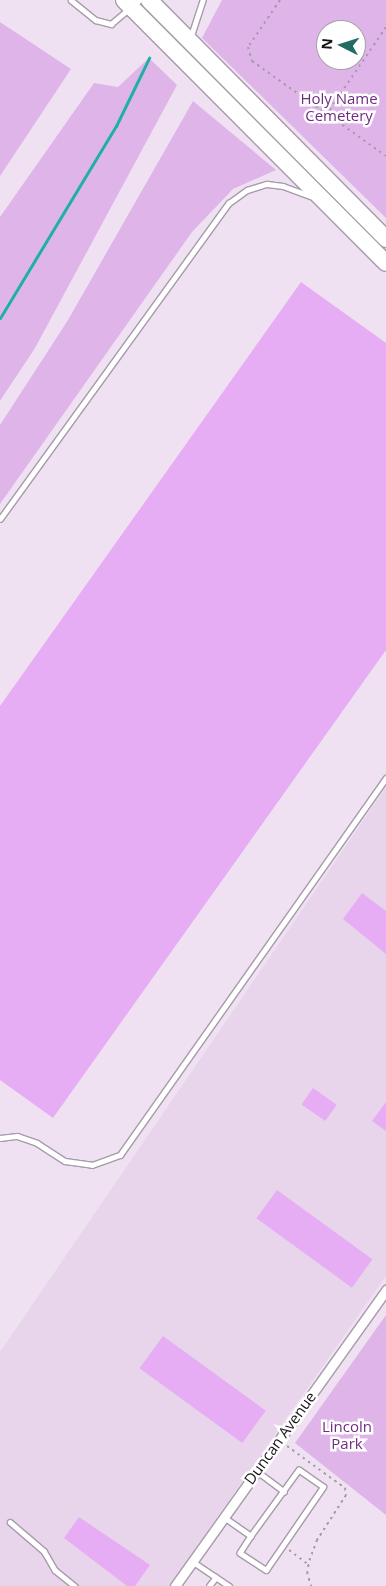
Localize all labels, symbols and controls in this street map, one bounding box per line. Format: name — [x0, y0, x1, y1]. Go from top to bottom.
north arrow — [316, 20, 366, 70]
text: N — [317, 37, 337, 50]
park label: Holy Name Cemetery — [300, 89, 378, 124]
street label: Duncan Avenue — [240, 1388, 320, 1488]
park label: Lincoln Park — [322, 1417, 372, 1452]

